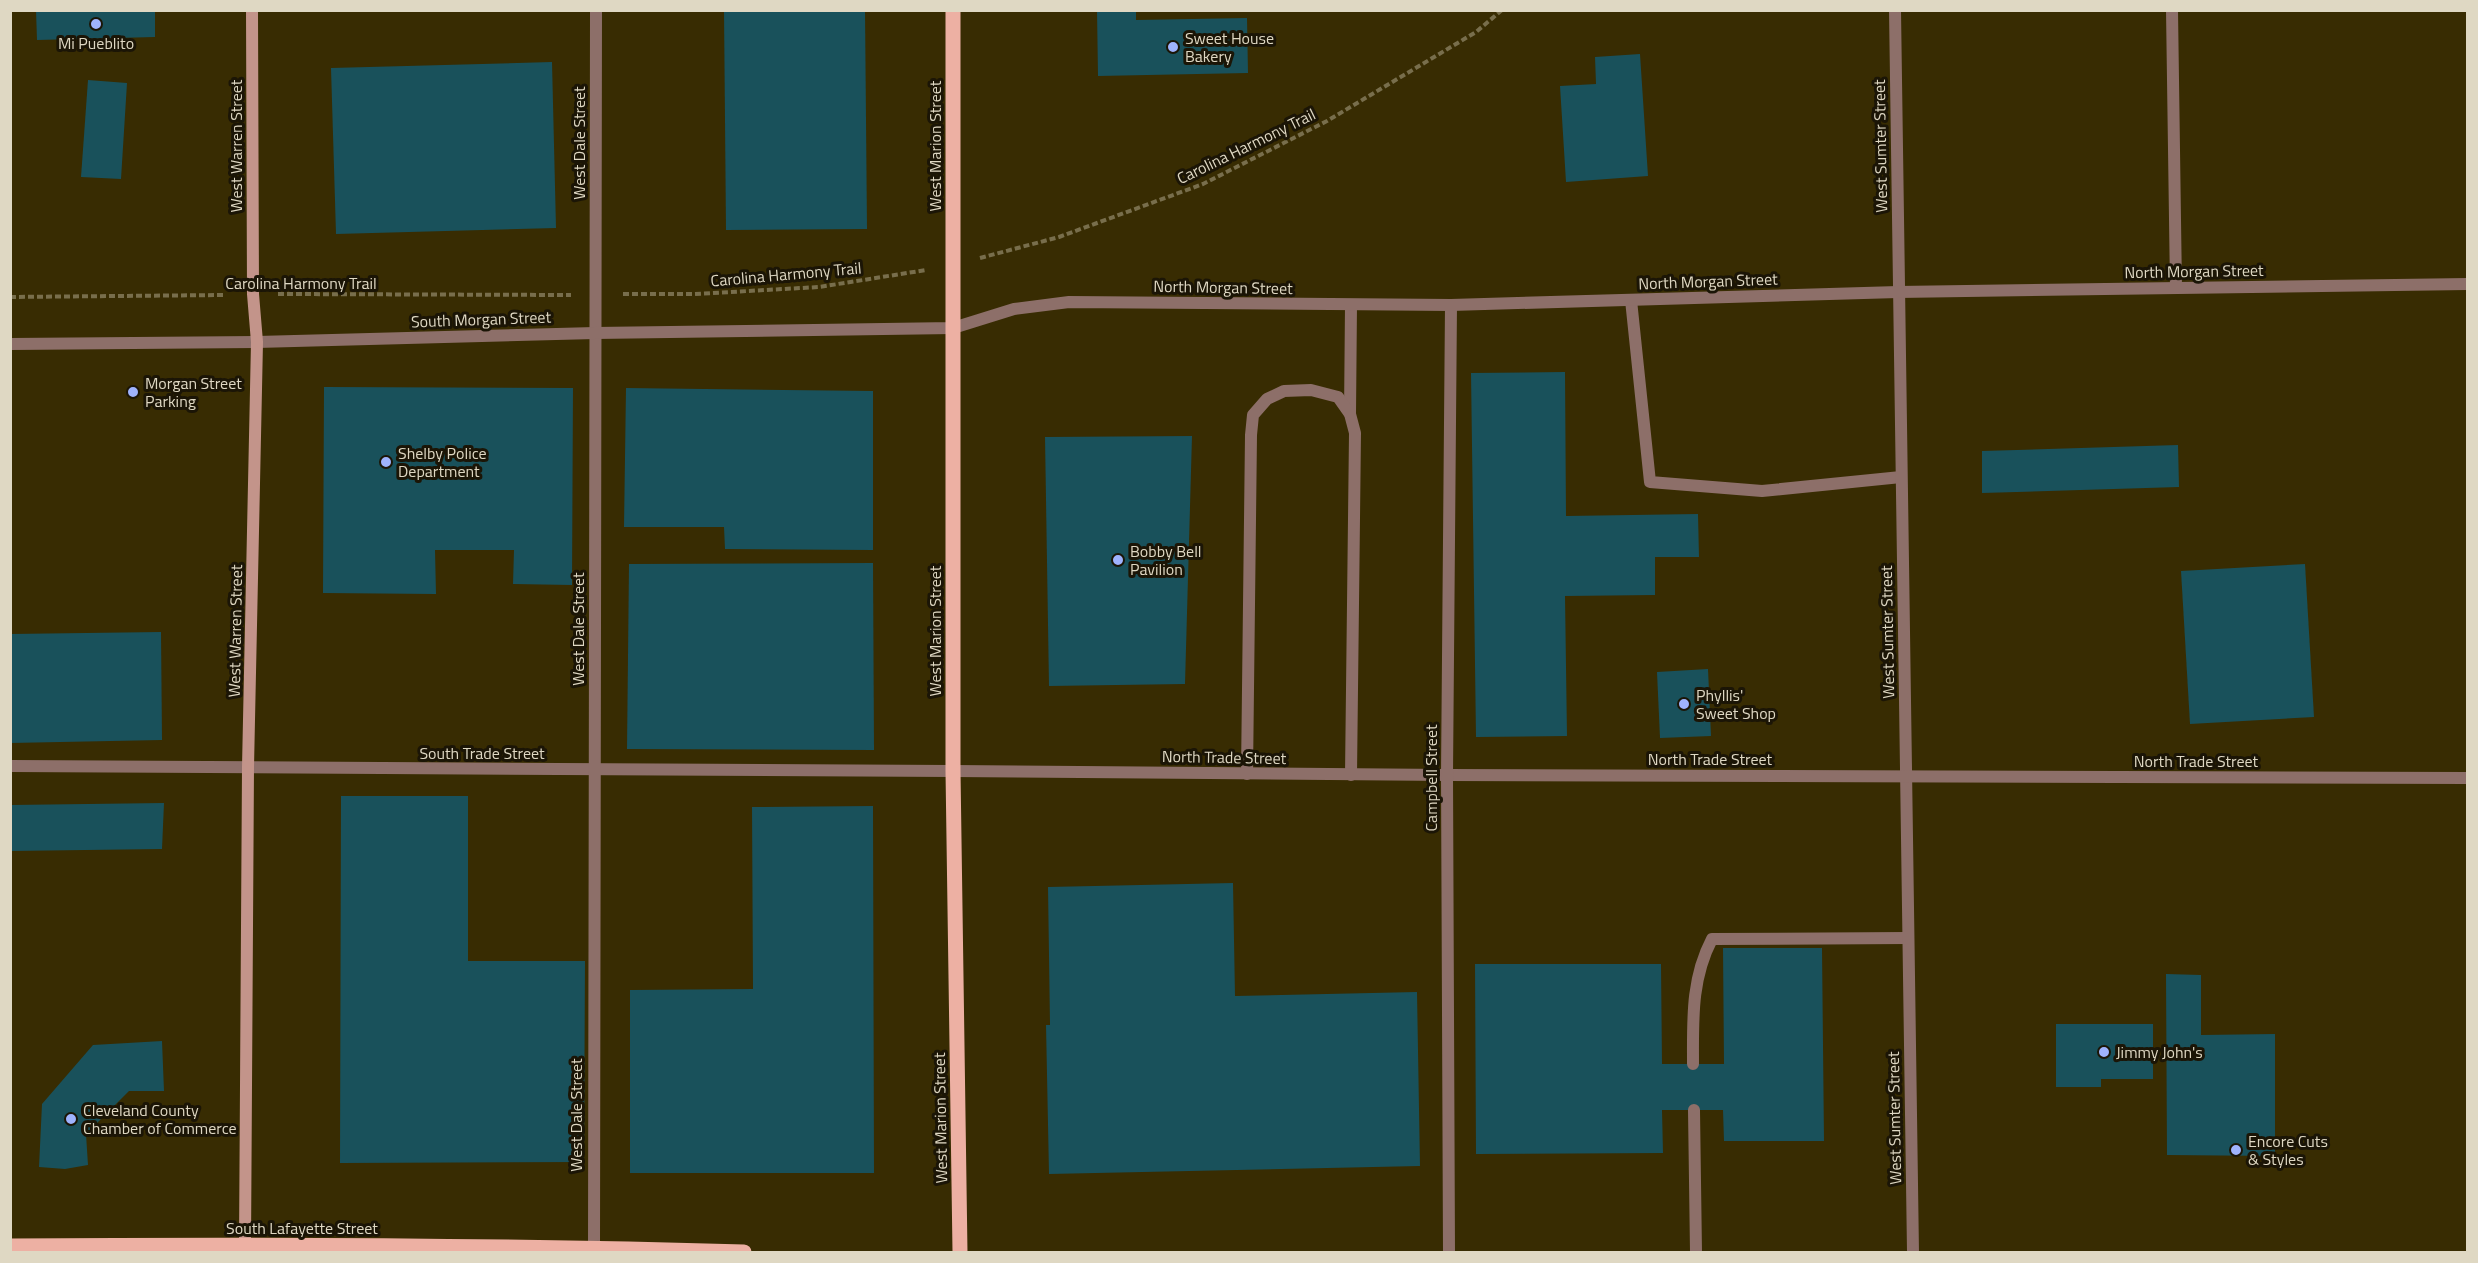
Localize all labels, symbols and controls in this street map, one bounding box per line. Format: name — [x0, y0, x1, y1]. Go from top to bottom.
marker: Mi Pueblito — [89, 17, 103, 31]
place label: Sweet House Bakery — [1185, 26, 1274, 68]
place label: Mi Pueblito — [58, 31, 134, 55]
marker: Sweet House Bakery — [1166, 40, 1180, 54]
street label: West Warren Street — [224, 79, 248, 212]
street label: West Sumter Street — [1867, 79, 1893, 213]
street label: West Marion Street — [923, 80, 947, 211]
street label: West Dale Street — [567, 86, 591, 200]
street label: Carolina Harmony Trail — [1173, 102, 1319, 190]
street label: Carolina Harmony Trail — [709, 255, 863, 293]
street label: North Morgan Street — [2124, 258, 2264, 284]
street label: North Morgan Street — [1638, 267, 1778, 295]
street label: Carolina Harmony Trail — [225, 271, 377, 295]
street label: North Morgan Street — [1153, 274, 1293, 300]
street label: South Morgan Street — [411, 305, 552, 333]
place label: Morgan Street Parking — [145, 371, 242, 413]
marker: Morgan Street Parking — [126, 385, 140, 399]
place label: Shelby Police Department — [398, 441, 487, 483]
marker: Shelby Police Department — [379, 455, 393, 469]
place label: Bobby Bell Pavilion — [1130, 539, 1202, 581]
marker: Bobby Bell Pavilion — [1111, 553, 1125, 567]
street label: West Warren Street — [222, 564, 248, 698]
street label: West Marion Street — [923, 565, 947, 696]
street label: West Sumter Street — [1874, 565, 1900, 699]
street label: West Dale Street — [566, 572, 590, 686]
place label: Phyllis' Sweet Shop — [1696, 683, 1776, 725]
marker: Phyllis' Sweet Shop — [1677, 697, 1691, 711]
street label: Campbell Street — [1419, 724, 1443, 832]
street label: South Trade Street — [419, 741, 545, 765]
street label: North Trade Street — [1162, 744, 1287, 770]
street label: North Trade Street — [1648, 747, 1773, 771]
street label: North Trade Street — [2134, 749, 2259, 773]
place label: Jimmy John's — [2116, 1040, 2203, 1064]
marker: Jimmy John's — [2097, 1045, 2111, 1059]
street label: West Sumter Street — [1881, 1051, 1907, 1185]
street label: West Marion Street — [927, 1052, 953, 1184]
street label: West Dale Street — [564, 1058, 588, 1172]
place label: Cleveland County Chamber of Commerce — [83, 1098, 237, 1140]
marker: Cleveland County Chamber of Commerce — [64, 1112, 78, 1126]
place label: Encore Cuts & Styles — [2248, 1129, 2328, 1171]
marker: Encore Cuts & Styles — [2229, 1143, 2243, 1157]
street label: South Lafayette Street — [226, 1216, 378, 1240]

